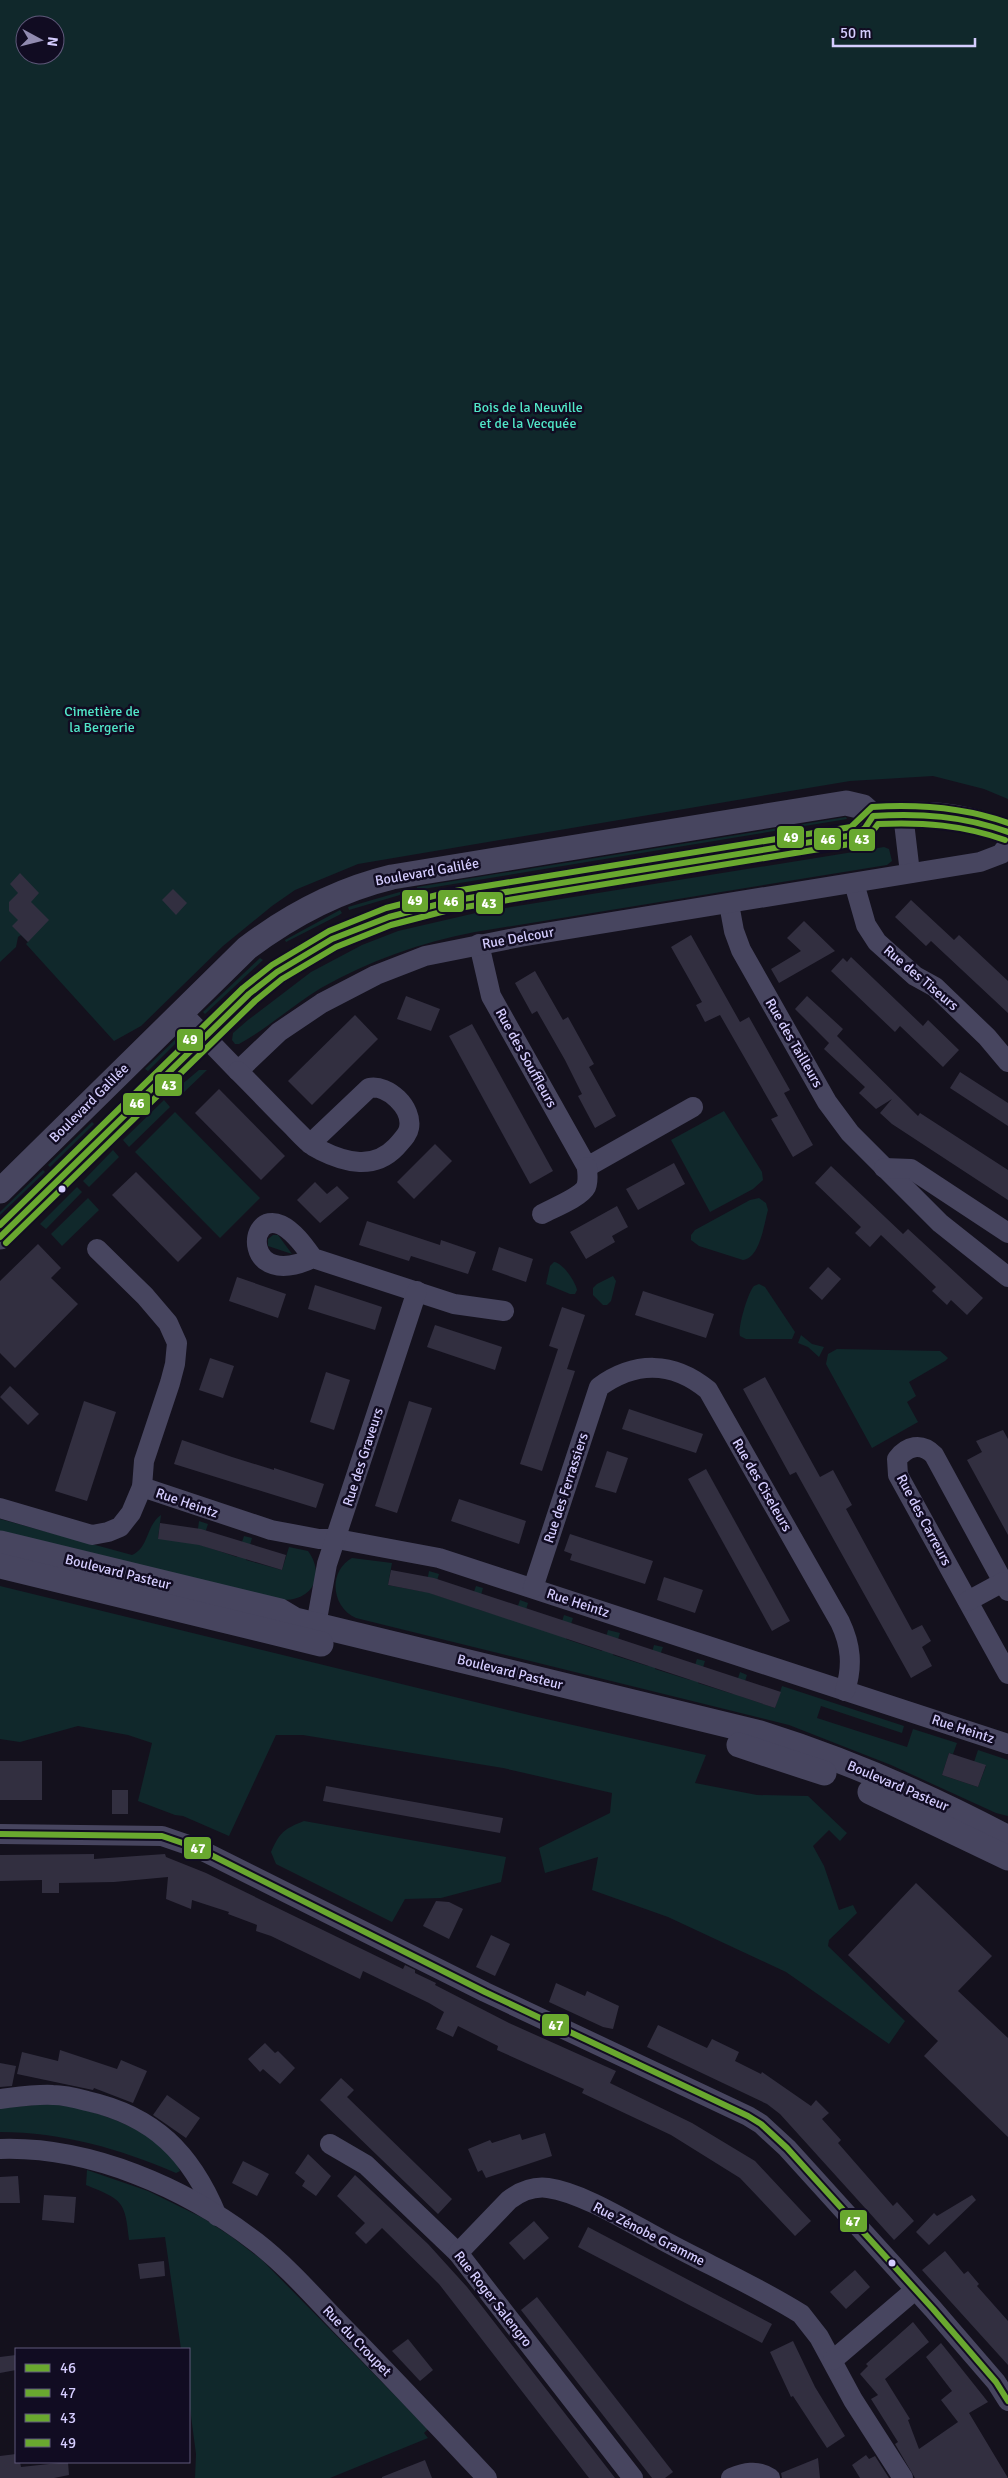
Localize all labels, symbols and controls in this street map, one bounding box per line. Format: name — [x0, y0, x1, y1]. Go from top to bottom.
north arrow — [15, 15, 65, 65]
scale bar — [833, 15, 976, 47]
text: 50 m — [840, 24, 871, 42]
text: N — [43, 36, 61, 47]
park label: Bois de la Neuville et de la Vecquée — [473, 399, 583, 432]
park label: Cimetière de la Bergerie — [64, 703, 140, 736]
line badge: 49 — [776, 825, 805, 849]
line badge: 46 — [813, 827, 842, 851]
line badge: 43 — [848, 828, 876, 852]
text: 49 — [783, 829, 799, 846]
text: 46 — [820, 831, 836, 848]
text: 43 — [854, 831, 870, 848]
street label: Boulevard Galilée — [374, 855, 480, 889]
line badge: 49 — [401, 889, 429, 913]
line badge: 46 — [437, 889, 465, 913]
line badge: 43 — [475, 891, 504, 915]
text: 49 — [407, 892, 423, 909]
text: 46 — [443, 893, 459, 910]
text: 43 — [481, 895, 497, 912]
street label: Rue Delcour — [481, 923, 556, 953]
street label: Rue des Tiseurs — [880, 942, 962, 1014]
street label: Rue des Tailleurs — [762, 995, 826, 1091]
street label: Rue des Souffleurs — [492, 1005, 560, 1111]
line badge: 49 — [176, 1028, 204, 1052]
text: 49 — [182, 1031, 198, 1048]
street label: Boulevard Galilée — [46, 1060, 132, 1146]
line badge: 43 — [154, 1073, 183, 1097]
text: 43 — [161, 1077, 177, 1094]
line badge: 46 — [122, 1092, 151, 1116]
text: 46 — [129, 1095, 145, 1112]
unlabelled marker — [57, 1184, 67, 1194]
street label: Rue des Graveurs — [339, 1406, 387, 1508]
street label: Rue des Ferrassiers — [540, 1431, 592, 1545]
street label: Rue des Ciseleurs — [728, 1435, 796, 1535]
street label: Rue des Carreurs — [893, 1471, 955, 1569]
street label: Rue Heintz — [153, 1484, 221, 1522]
street label: Boulevard Pasteur — [63, 1551, 174, 1594]
street label: Rue Heintz — [544, 1585, 612, 1621]
street label: Boulevard Pasteur — [455, 1651, 566, 1694]
street label: Rue Heintz — [929, 1711, 997, 1747]
street label: Boulevard Pasteur — [845, 1757, 952, 1815]
line badge: 47 — [183, 1836, 212, 1860]
text: 47 — [190, 1840, 206, 1857]
line badge: 47 — [541, 2013, 570, 2037]
text: 47 — [548, 2017, 564, 2034]
street label: Rue Zénobe Gramme — [590, 2198, 708, 2270]
line badge: 47 — [839, 2209, 868, 2233]
text: 47 — [845, 2213, 861, 2230]
street label: Rue Roger Salengro — [450, 2248, 536, 2350]
unlabelled marker — [887, 2258, 897, 2268]
street label: Rue du Croupet — [319, 2302, 395, 2380]
legend — [15, 2348, 190, 2463]
text: 46 — [60, 2359, 76, 2377]
text: 47 — [60, 2384, 76, 2402]
text: 43 — [60, 2409, 76, 2427]
text: 49 — [60, 2434, 76, 2452]

